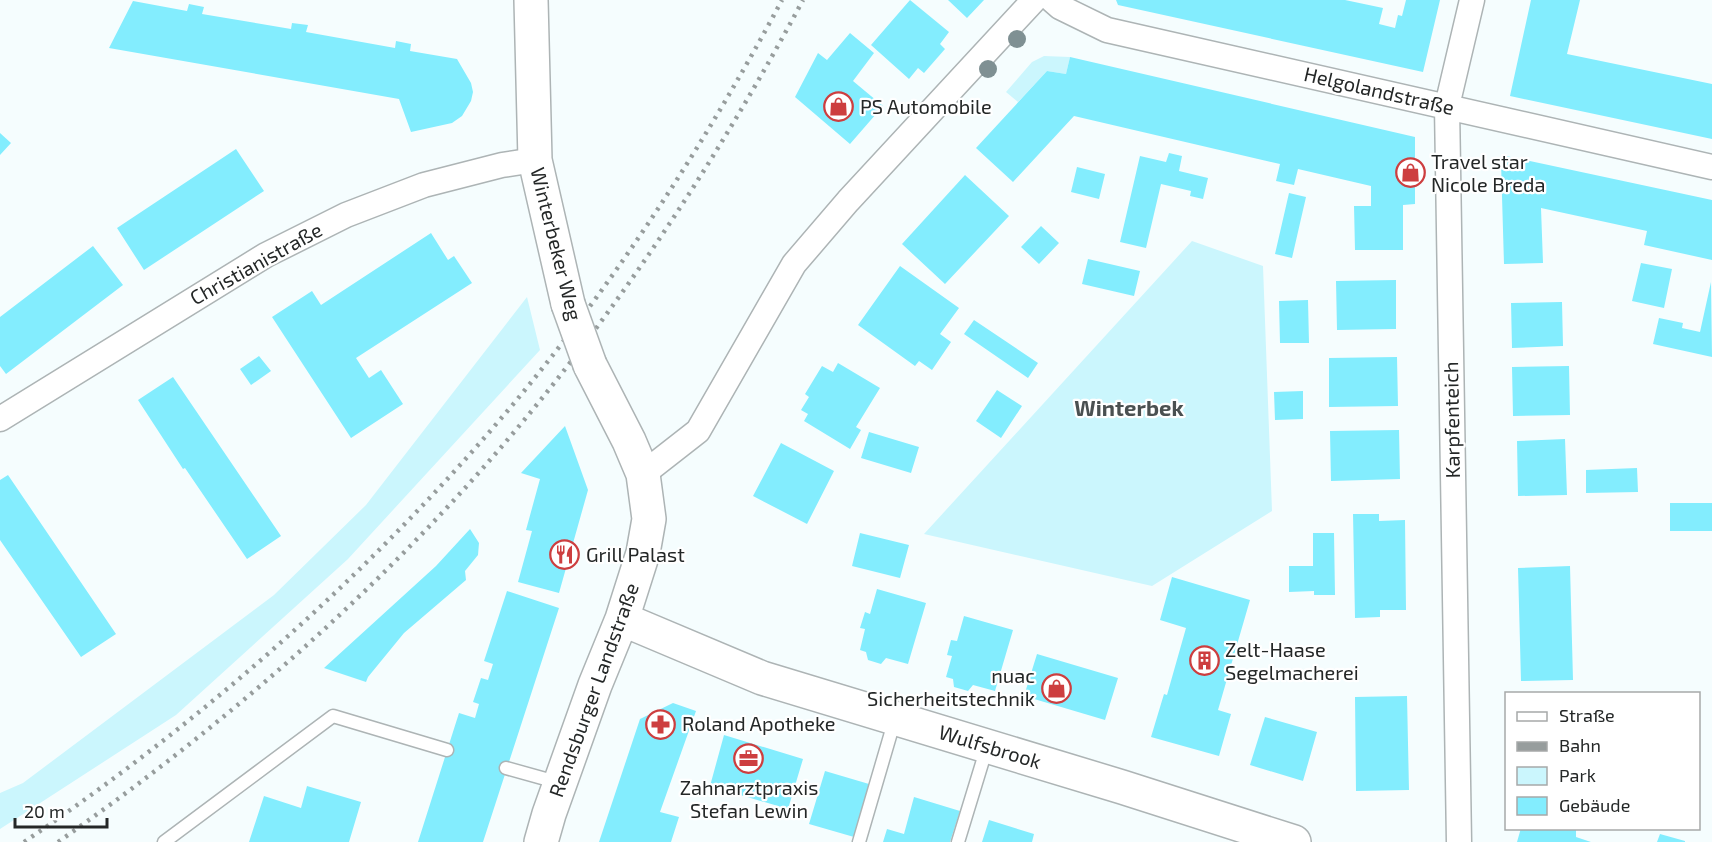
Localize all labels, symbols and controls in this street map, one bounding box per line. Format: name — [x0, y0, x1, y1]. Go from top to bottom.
street label: Helgolandstraße — [1302, 61, 1457, 119]
shop icon: PS Automobile — [823, 91, 855, 123]
place label: PS Automobile — [860, 94, 992, 118]
place label: Travel star Nicole Breda — [1431, 149, 1546, 196]
shop icon: Travel star Nicole Breda — [1394, 157, 1426, 189]
street label: Winterbeker Weg — [526, 165, 588, 323]
street label: Christianistraße — [185, 217, 326, 309]
street label: Karpfenteich — [1438, 361, 1464, 479]
district label: Winterbek — [1074, 394, 1184, 420]
restaurant icon: Grill Palast — [549, 539, 581, 571]
place label: Grill Palast — [586, 542, 685, 566]
street label: Rendsburger Landstraße — [543, 579, 643, 800]
place label: Zelt-Haase Segelmacherei — [1225, 637, 1359, 684]
building icon: Zelt-Haase Segelmacherei — [1188, 645, 1220, 677]
place label: nuac Sicherheitstechnik — [867, 663, 1035, 710]
shop icon: nuac Sicherheitstechnik — [1040, 672, 1072, 704]
legend — [1505, 692, 1700, 830]
text: Straße — [1559, 704, 1615, 726]
pharmacy icon: Roland Apotheke — [645, 708, 677, 740]
place label: Roland Apotheke — [682, 711, 836, 735]
street label: Wulfsbrook — [936, 719, 1044, 773]
text: Bahn — [1559, 734, 1601, 756]
office icon: Zahnarztpraxis Stefan Lewin — [733, 742, 765, 774]
text: Park — [1559, 764, 1596, 786]
place label: Zahnarztpraxis Stefan Lewin — [680, 775, 818, 822]
scale bar — [15, 791, 106, 829]
text: Gebäude — [1559, 794, 1630, 816]
text: 20 m — [24, 800, 65, 822]

